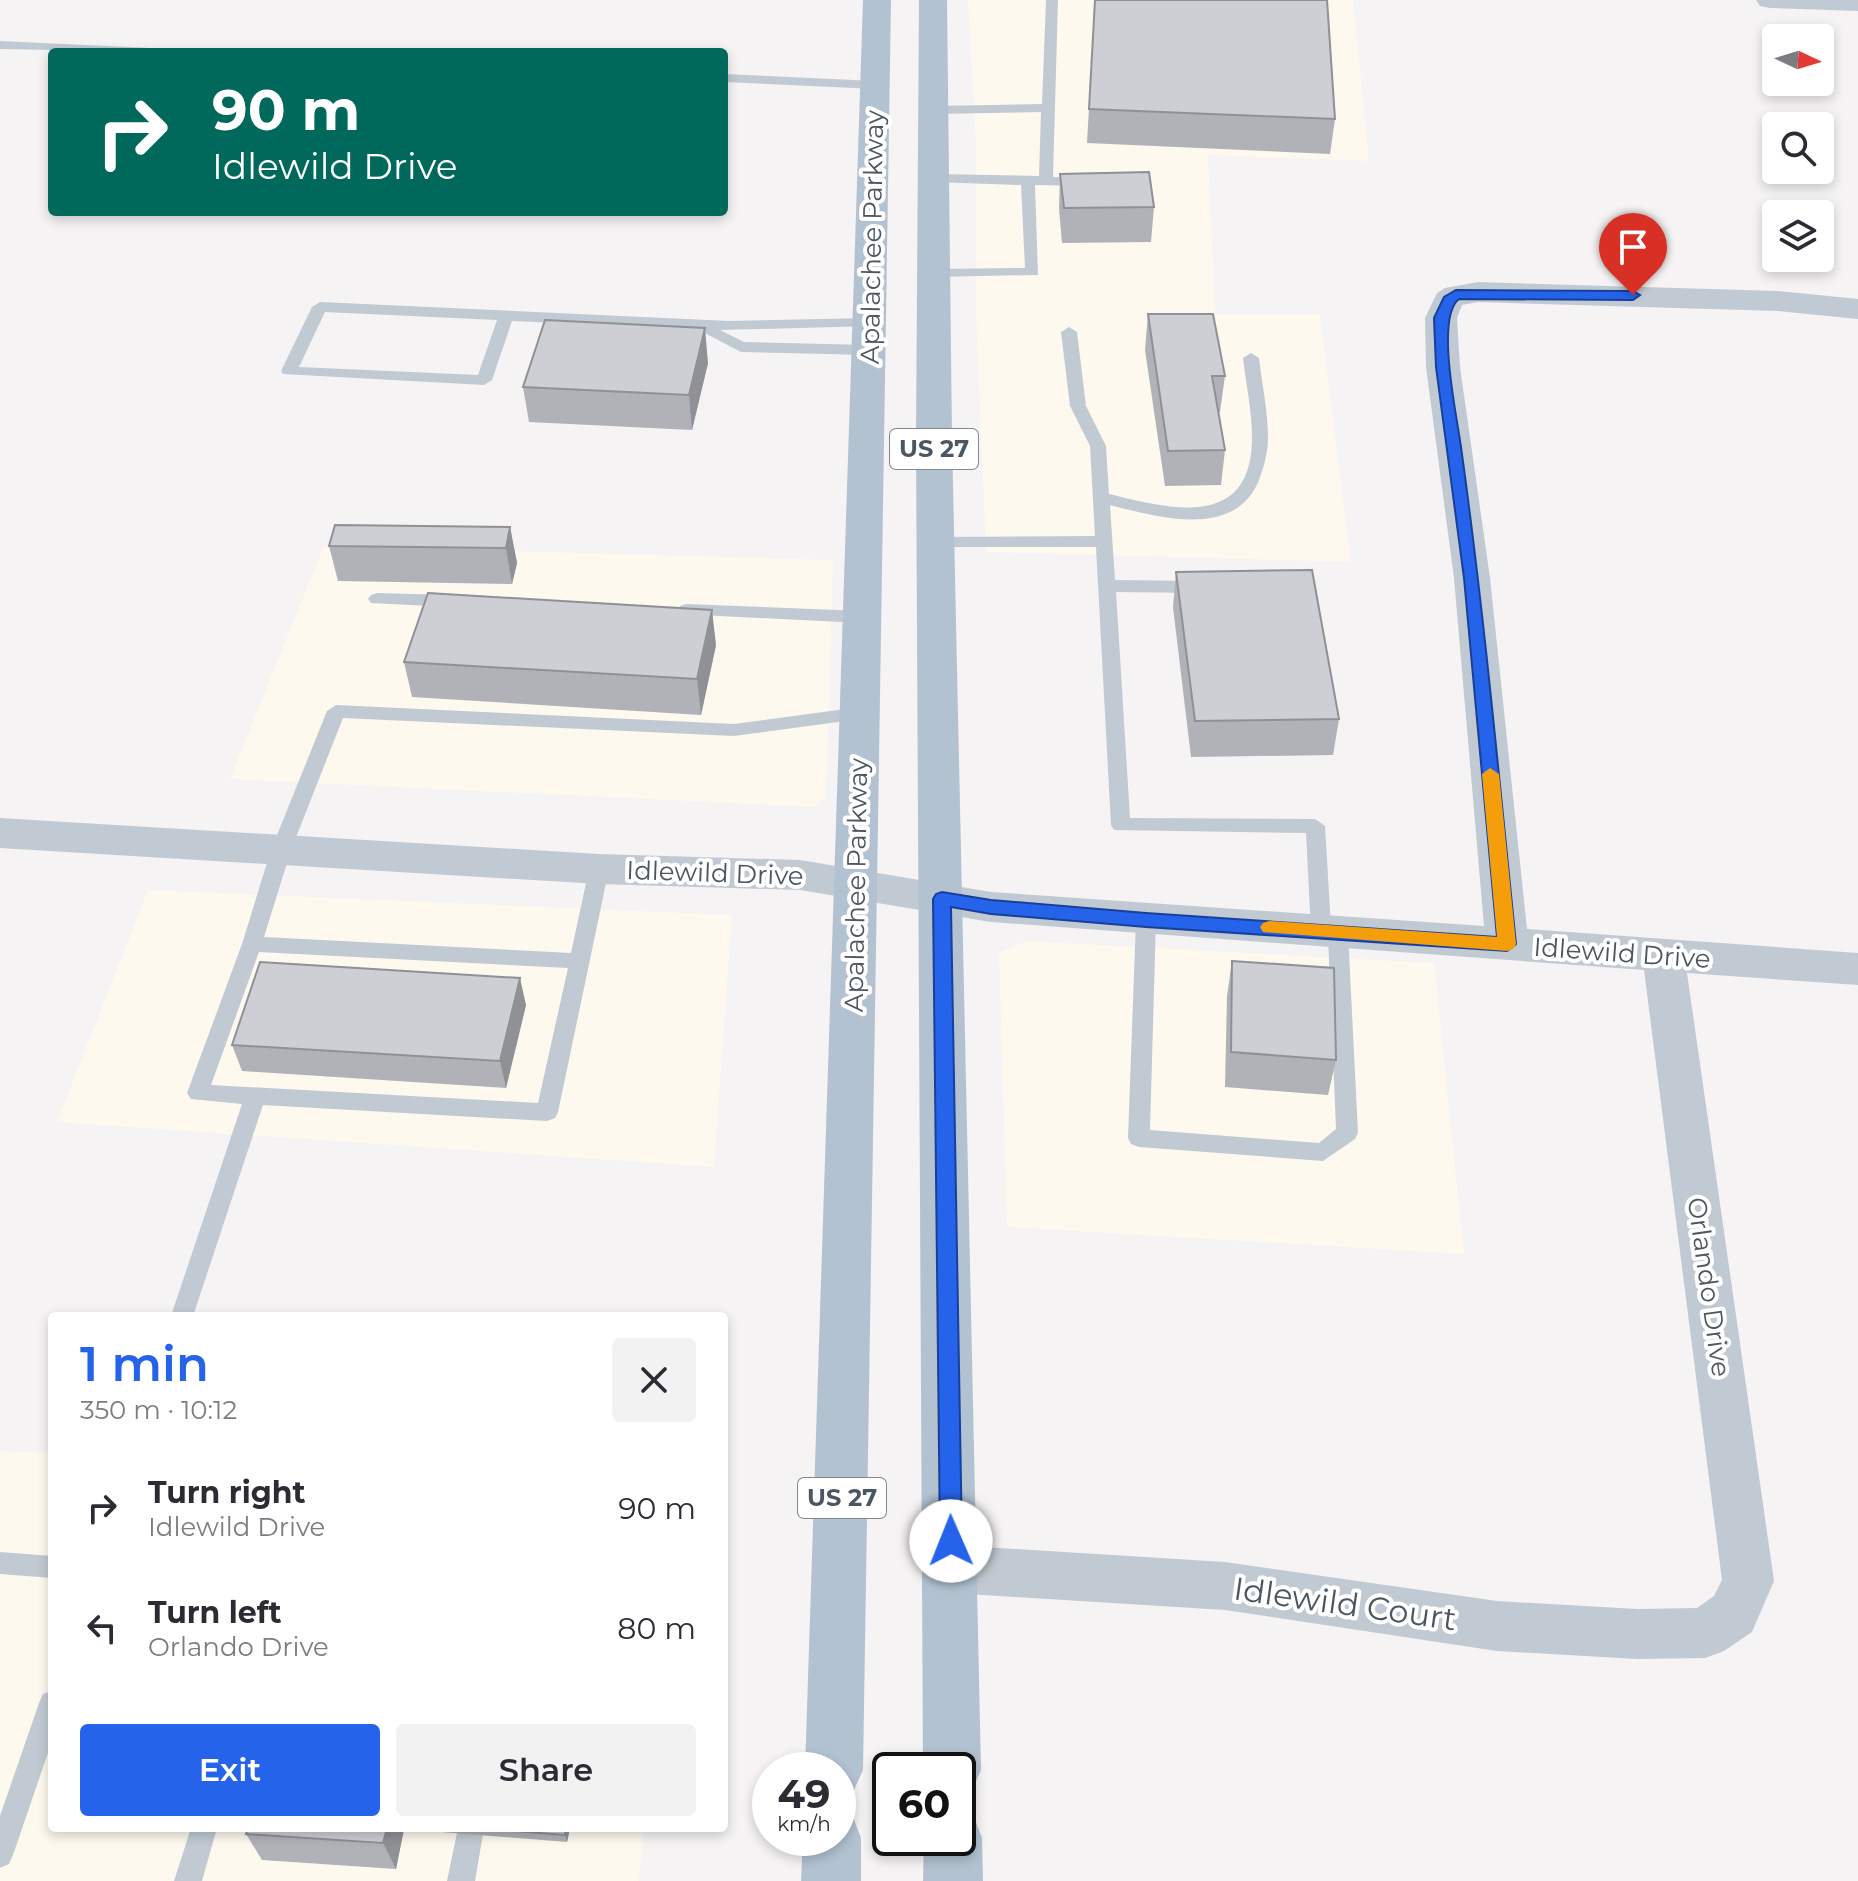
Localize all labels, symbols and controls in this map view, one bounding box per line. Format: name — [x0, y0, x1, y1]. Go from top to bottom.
north arrow — [1762, 24, 1834, 96]
map controls — [1762, 24, 1834, 272]
text: 90 m — [212, 76, 360, 144]
icon: right — [80, 80, 184, 184]
street label: Apalachee Parkway — [854, 109, 890, 364]
button: search — [1762, 112, 1834, 184]
text: Idlewild Drive — [212, 144, 458, 188]
button: layers — [1762, 200, 1834, 272]
pin — [1599, 213, 1667, 295]
icon: arrive — [1611, 225, 1655, 269]
road number: US 27 — [890, 429, 978, 469]
street label: Apalachee Parkway — [838, 757, 874, 1012]
street label: Idlewild Drive — [626, 854, 804, 892]
street label: Idlewild Drive — [1532, 931, 1712, 975]
street label: Orlando Drive — [1681, 1195, 1737, 1379]
text: 1 min — [80, 1335, 209, 1393]
button: close — [612, 1338, 696, 1422]
text: 350 m · 10:12 — [80, 1394, 237, 1426]
text: Turn right — [148, 1474, 305, 1511]
road number: US 27 — [798, 1478, 886, 1518]
icon: right — [80, 1486, 124, 1530]
text: 90 m — [618, 1490, 696, 1527]
position arrow — [909, 1499, 993, 1583]
text: Idlewild Drive — [148, 1511, 325, 1543]
street label: Idlewild Court — [1231, 1569, 1459, 1638]
text: Turn left — [148, 1594, 281, 1631]
icon: left — [80, 1606, 124, 1650]
text: 80 m — [617, 1610, 696, 1647]
text: Orlando Drive — [148, 1631, 329, 1663]
button: Exit — [80, 1724, 380, 1816]
button: Share — [396, 1724, 696, 1816]
speed limit sign: 60 — [872, 1752, 976, 1856]
text: 49 — [778, 1769, 830, 1818]
text: km/h — [777, 1812, 831, 1836]

